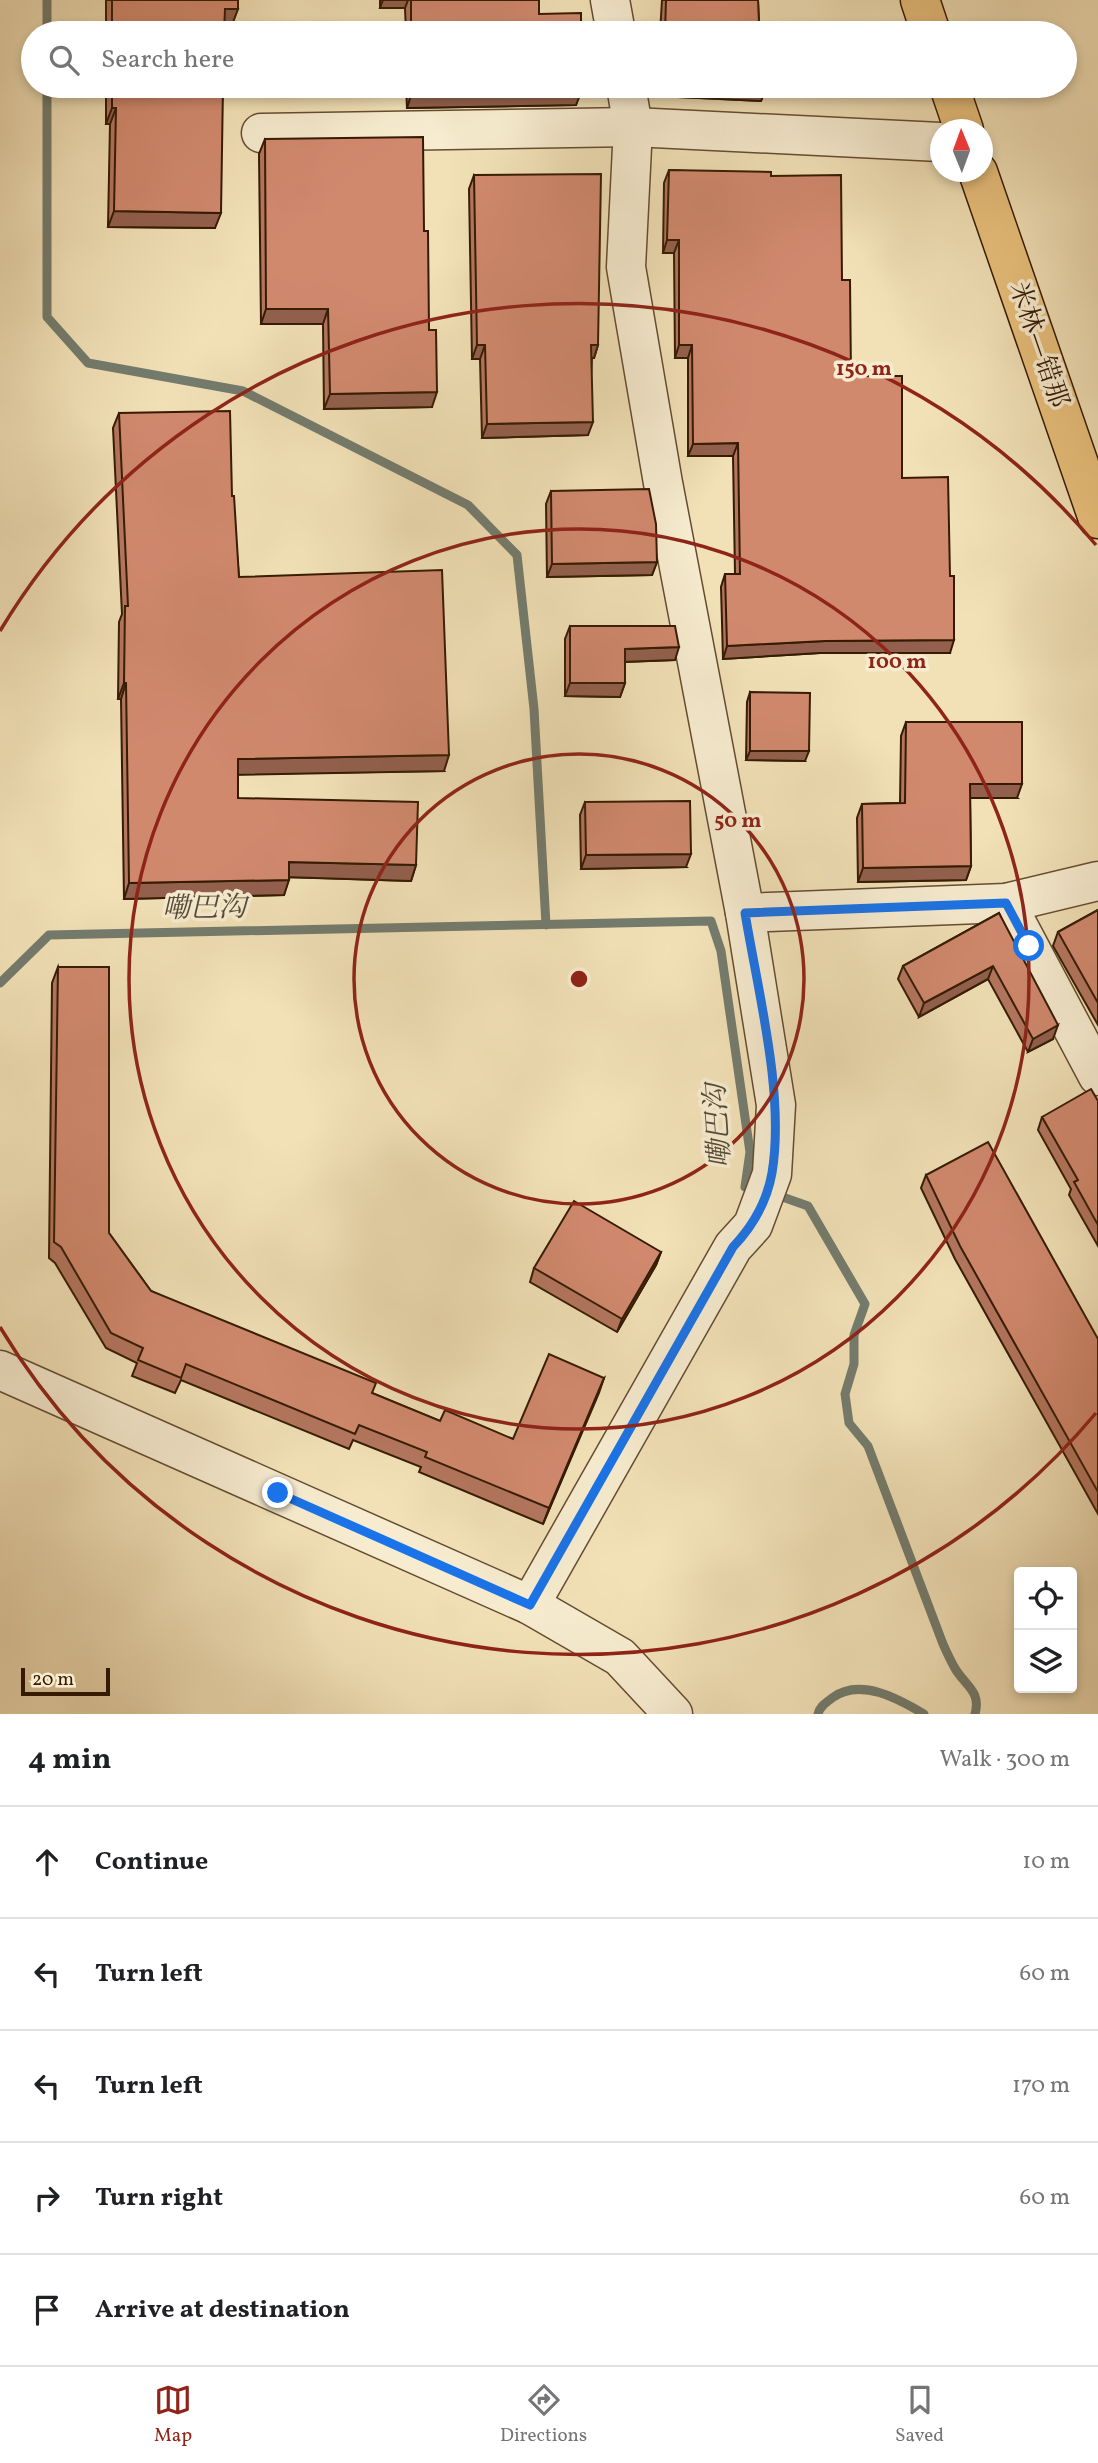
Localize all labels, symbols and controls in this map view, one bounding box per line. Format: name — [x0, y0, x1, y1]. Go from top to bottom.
search box — [21, 21, 1077, 98]
icon: search — [45, 41, 83, 79]
text: Search here — [101, 42, 234, 78]
north arrow — [930, 119, 993, 182]
street label: 米林—错那 — [1000, 277, 1076, 413]
text: 150 m — [836, 355, 892, 384]
text: 100 m — [867, 648, 927, 677]
text: 50 m — [714, 807, 762, 836]
water label: 嘞巴沟 — [162, 889, 250, 929]
route start — [1013, 930, 1044, 961]
centre of rings — [567, 967, 591, 991]
water label: 嘞巴沟 — [696, 1079, 741, 1169]
route end — [262, 1477, 293, 1508]
map controls — [1014, 1567, 1077, 1693]
button: locate — [1014, 1567, 1077, 1630]
button: layers — [1014, 1630, 1077, 1693]
scale bar — [21, 1665, 110, 1697]
text: 20 m — [32, 1667, 74, 1693]
text: 4 min — [28, 1739, 112, 1781]
text: Walk · 300 m — [940, 1744, 1070, 1776]
icon: ahead — [28, 1843, 66, 1881]
text: Continue — [95, 1844, 208, 1880]
text: 10 m — [1022, 1846, 1070, 1878]
icon: left — [28, 1955, 66, 1993]
text: Turn left — [95, 1956, 203, 1992]
text: 60 m — [1020, 1958, 1070, 1990]
icon: left — [28, 2067, 66, 2105]
text: Turn left — [95, 2068, 203, 2104]
text: 170 m — [1012, 2070, 1070, 2102]
icon: right — [28, 2179, 66, 2217]
text: Turn right — [95, 2180, 223, 2216]
text: 60 m — [1020, 2182, 1070, 2214]
icon: arrive — [28, 2291, 66, 2329]
text: Arrive at destination — [95, 2292, 350, 2328]
tab: Map — [154, 2381, 192, 2449]
tab: Directions — [500, 2381, 587, 2449]
tab: Saved — [895, 2381, 944, 2449]

